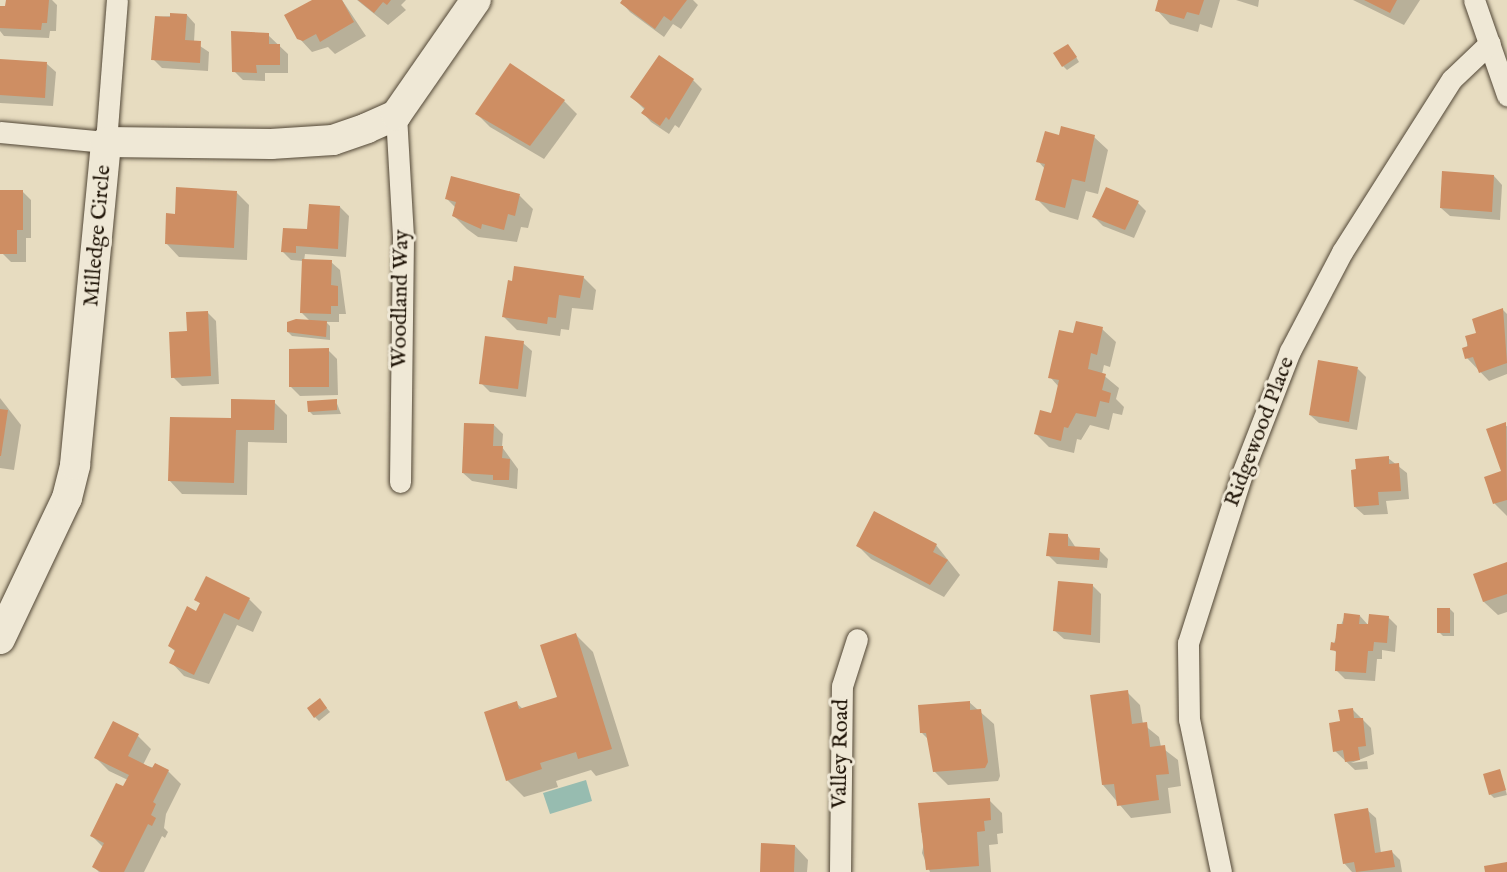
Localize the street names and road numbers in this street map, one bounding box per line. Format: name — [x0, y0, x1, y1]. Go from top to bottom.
street label: Milledge Circle — [79, 164, 117, 308]
street label: Woodland Way — [387, 229, 415, 369]
street label: Ridgewood Place — [1219, 353, 1301, 511]
street label: Valley Road — [827, 699, 855, 809]

